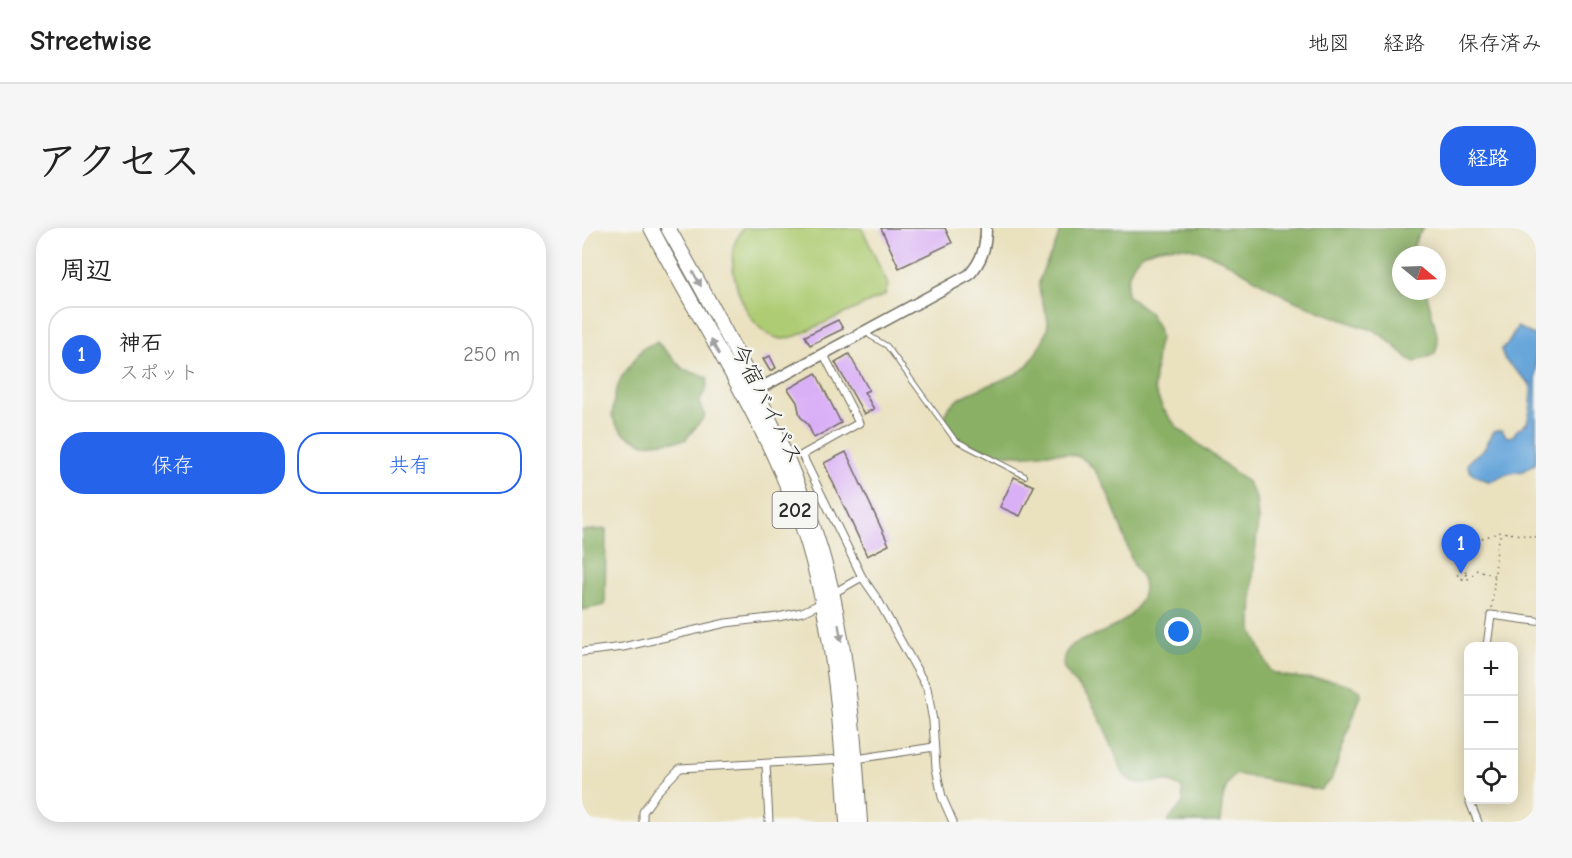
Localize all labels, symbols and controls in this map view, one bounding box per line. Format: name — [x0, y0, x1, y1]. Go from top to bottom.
text: Streetwise — [30, 25, 151, 57]
text: 地図 — [1308, 31, 1350, 55]
text: 経路 — [1383, 31, 1425, 55]
text: 保存済み — [1458, 31, 1542, 55]
button: 経路 — [1440, 126, 1536, 186]
text: アクセス — [36, 137, 201, 186]
north arrow — [1392, 246, 1446, 300]
text: 周辺 — [60, 256, 112, 286]
one-way arrow — [692, 271, 702, 288]
text: 神石 — [119, 330, 163, 356]
one-way arrow — [710, 338, 720, 355]
street label: 今宿バイパス — [726, 339, 808, 469]
text: 1 — [78, 343, 85, 366]
text: 250 m — [463, 343, 520, 366]
text: スポット — [119, 361, 199, 384]
button: 保存 — [60, 432, 285, 494]
button: 共有 — [297, 432, 522, 494]
road number: 202 — [772, 492, 818, 528]
pin: 1 — [1442, 524, 1480, 574]
your location — [1164, 617, 1193, 646]
one-way arrow — [836, 624, 845, 643]
map controls — [1464, 642, 1518, 804]
button: + — [1464, 642, 1518, 696]
button: − — [1464, 696, 1518, 750]
button: locate — [1464, 750, 1518, 804]

